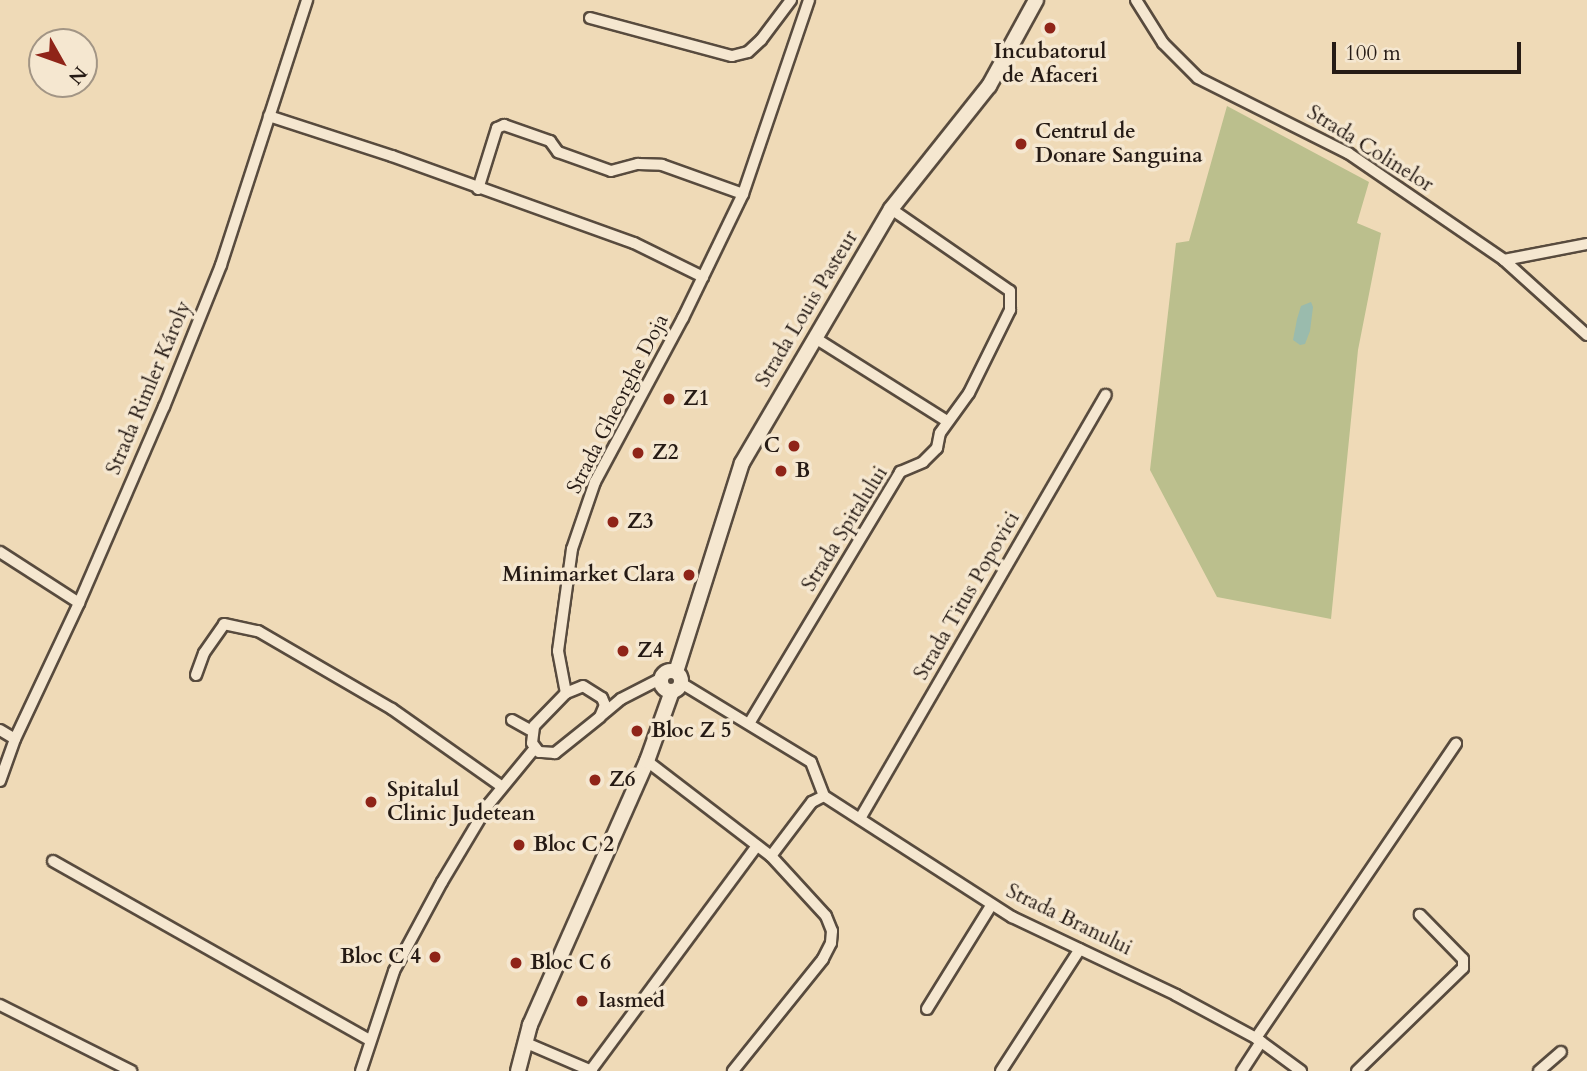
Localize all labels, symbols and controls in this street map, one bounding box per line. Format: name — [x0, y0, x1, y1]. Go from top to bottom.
marker: Incubatorul de Afaceri — [1042, 20, 1058, 36]
north arrow — [28, 28, 98, 98]
scale bar — [1335, 28, 1524, 72]
place label: Incubatorul de Afaceri — [994, 39, 1106, 89]
text: 100 m — [1345, 39, 1401, 68]
text: N — [62, 61, 93, 90]
street label: Strada Colinelor — [1302, 100, 1438, 198]
place label: Centrul de Donare Sanguina — [1035, 119, 1203, 169]
marker: Centrul de Donare Sanguina — [1013, 136, 1029, 152]
street label: Strada Louis Pasteur — [750, 226, 864, 392]
street label: Strada Rimler Károly — [101, 297, 197, 479]
street label: Strada Gheorghe Doja — [562, 310, 674, 498]
place label: Z1 — [683, 386, 710, 412]
marker: Z1 — [661, 391, 677, 407]
place label: C — [764, 433, 780, 459]
marker: C — [786, 438, 802, 454]
place label: Z2 — [652, 440, 679, 466]
marker: Z2 — [630, 445, 646, 461]
place label: B — [795, 458, 810, 484]
street label: Strada Spitalului — [796, 462, 894, 596]
marker: B — [773, 463, 789, 479]
street label: Strada Titus Popovici — [909, 507, 1025, 685]
place label: Z3 — [627, 509, 654, 535]
marker: Z3 — [605, 514, 621, 530]
place label: Minimarket Clara — [502, 562, 675, 588]
marker: Minimarket Clara — [681, 567, 697, 583]
place label: Z4 — [637, 638, 664, 664]
marker: Z4 — [615, 643, 631, 659]
place label: Bloc Z 5 — [651, 718, 732, 744]
marker: Bloc Z 5 — [629, 723, 645, 739]
place label: Z6 — [609, 767, 636, 793]
marker: Z6 — [587, 772, 603, 788]
place label: Spitalul Clinic Judetean — [387, 777, 535, 827]
marker: Spitalul Clinic Judetean — [361, 792, 381, 812]
place label: Bloc C 2 — [533, 832, 614, 858]
marker: Bloc C 2 — [511, 837, 527, 853]
street label: Strada Branului — [1002, 879, 1136, 961]
place label: Bloc C 4 — [340, 944, 421, 970]
marker: Bloc C 4 — [427, 949, 443, 965]
place label: Bloc C 6 — [530, 950, 611, 976]
marker: Bloc C 6 — [508, 955, 524, 971]
place label: Iasmed — [598, 988, 665, 1014]
marker: Iasmed — [572, 991, 592, 1011]

